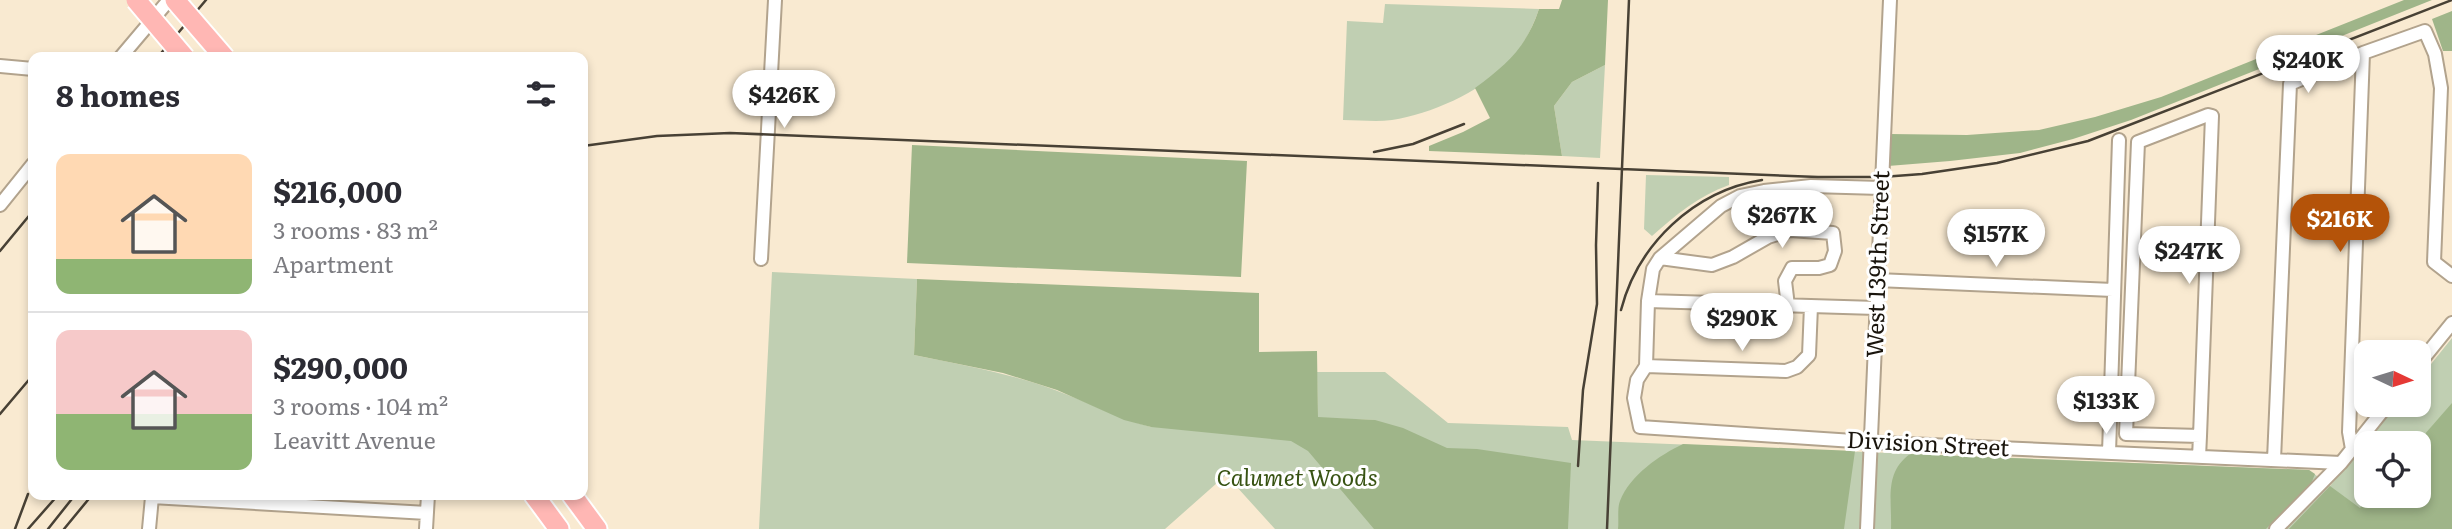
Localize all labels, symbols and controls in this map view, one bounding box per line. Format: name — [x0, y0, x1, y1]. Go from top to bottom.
pin: $240K — [2259, 36, 2357, 95]
text: $240K — [2272, 41, 2344, 75]
pin: $426K — [735, 71, 833, 130]
text: 8 homes — [56, 72, 180, 116]
icon: filters — [522, 75, 560, 113]
text: $426K — [748, 76, 820, 110]
text: $216,000 — [273, 168, 402, 212]
street label: West 139th Street — [1856, 169, 1896, 358]
icon: home — [112, 182, 196, 266]
pin: $267K — [1733, 190, 1831, 250]
pin: $216K — [2291, 194, 2389, 254]
text: $267K — [1747, 196, 1817, 230]
text: $216K — [2306, 200, 2374, 234]
pin: $157K — [1947, 210, 2045, 269]
text: 3 rooms · 83 m² — [273, 212, 438, 246]
text: $157K — [1963, 215, 2029, 249]
pin: $247K — [2140, 226, 2238, 286]
text: $247K — [2154, 232, 2224, 266]
text: Apartment — [273, 246, 393, 280]
pin: $290K — [1693, 294, 1791, 353]
text: $290K — [1706, 299, 1778, 333]
north arrow — [2354, 340, 2431, 416]
map controls — [2354, 340, 2431, 508]
text: $290,000 — [273, 344, 408, 388]
icon: home — [112, 358, 196, 442]
pin: $133K — [2057, 376, 2155, 436]
text: $133K — [2073, 382, 2139, 416]
text: 3 rooms · 104 m² — [273, 388, 448, 422]
street label: Division Street — [1846, 421, 2011, 463]
text: Leavitt Avenue — [273, 422, 436, 456]
button: locate — [2354, 431, 2431, 508]
park label: Calumet Woods — [1216, 459, 1378, 493]

